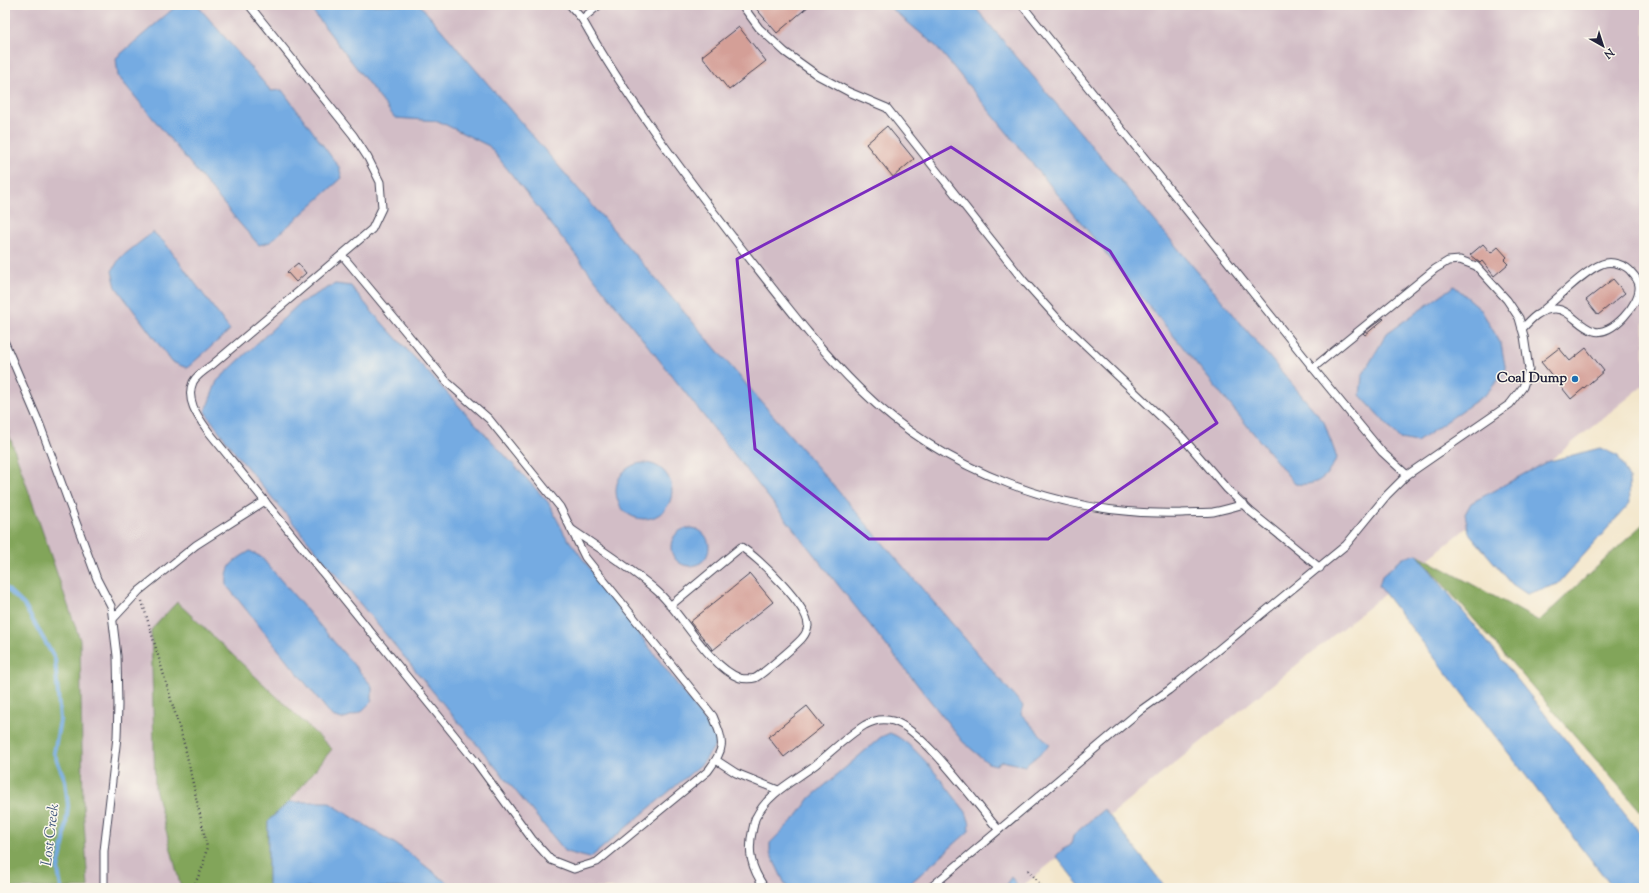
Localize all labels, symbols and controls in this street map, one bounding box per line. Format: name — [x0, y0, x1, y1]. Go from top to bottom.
north arrow — [1583, 26, 1623, 66]
text: N — [1600, 43, 1618, 62]
place label: Coal Dump — [1497, 369, 1567, 389]
marker: Coal Dump — [1570, 374, 1580, 384]
water label: Lost Creek — [37, 802, 65, 867]

